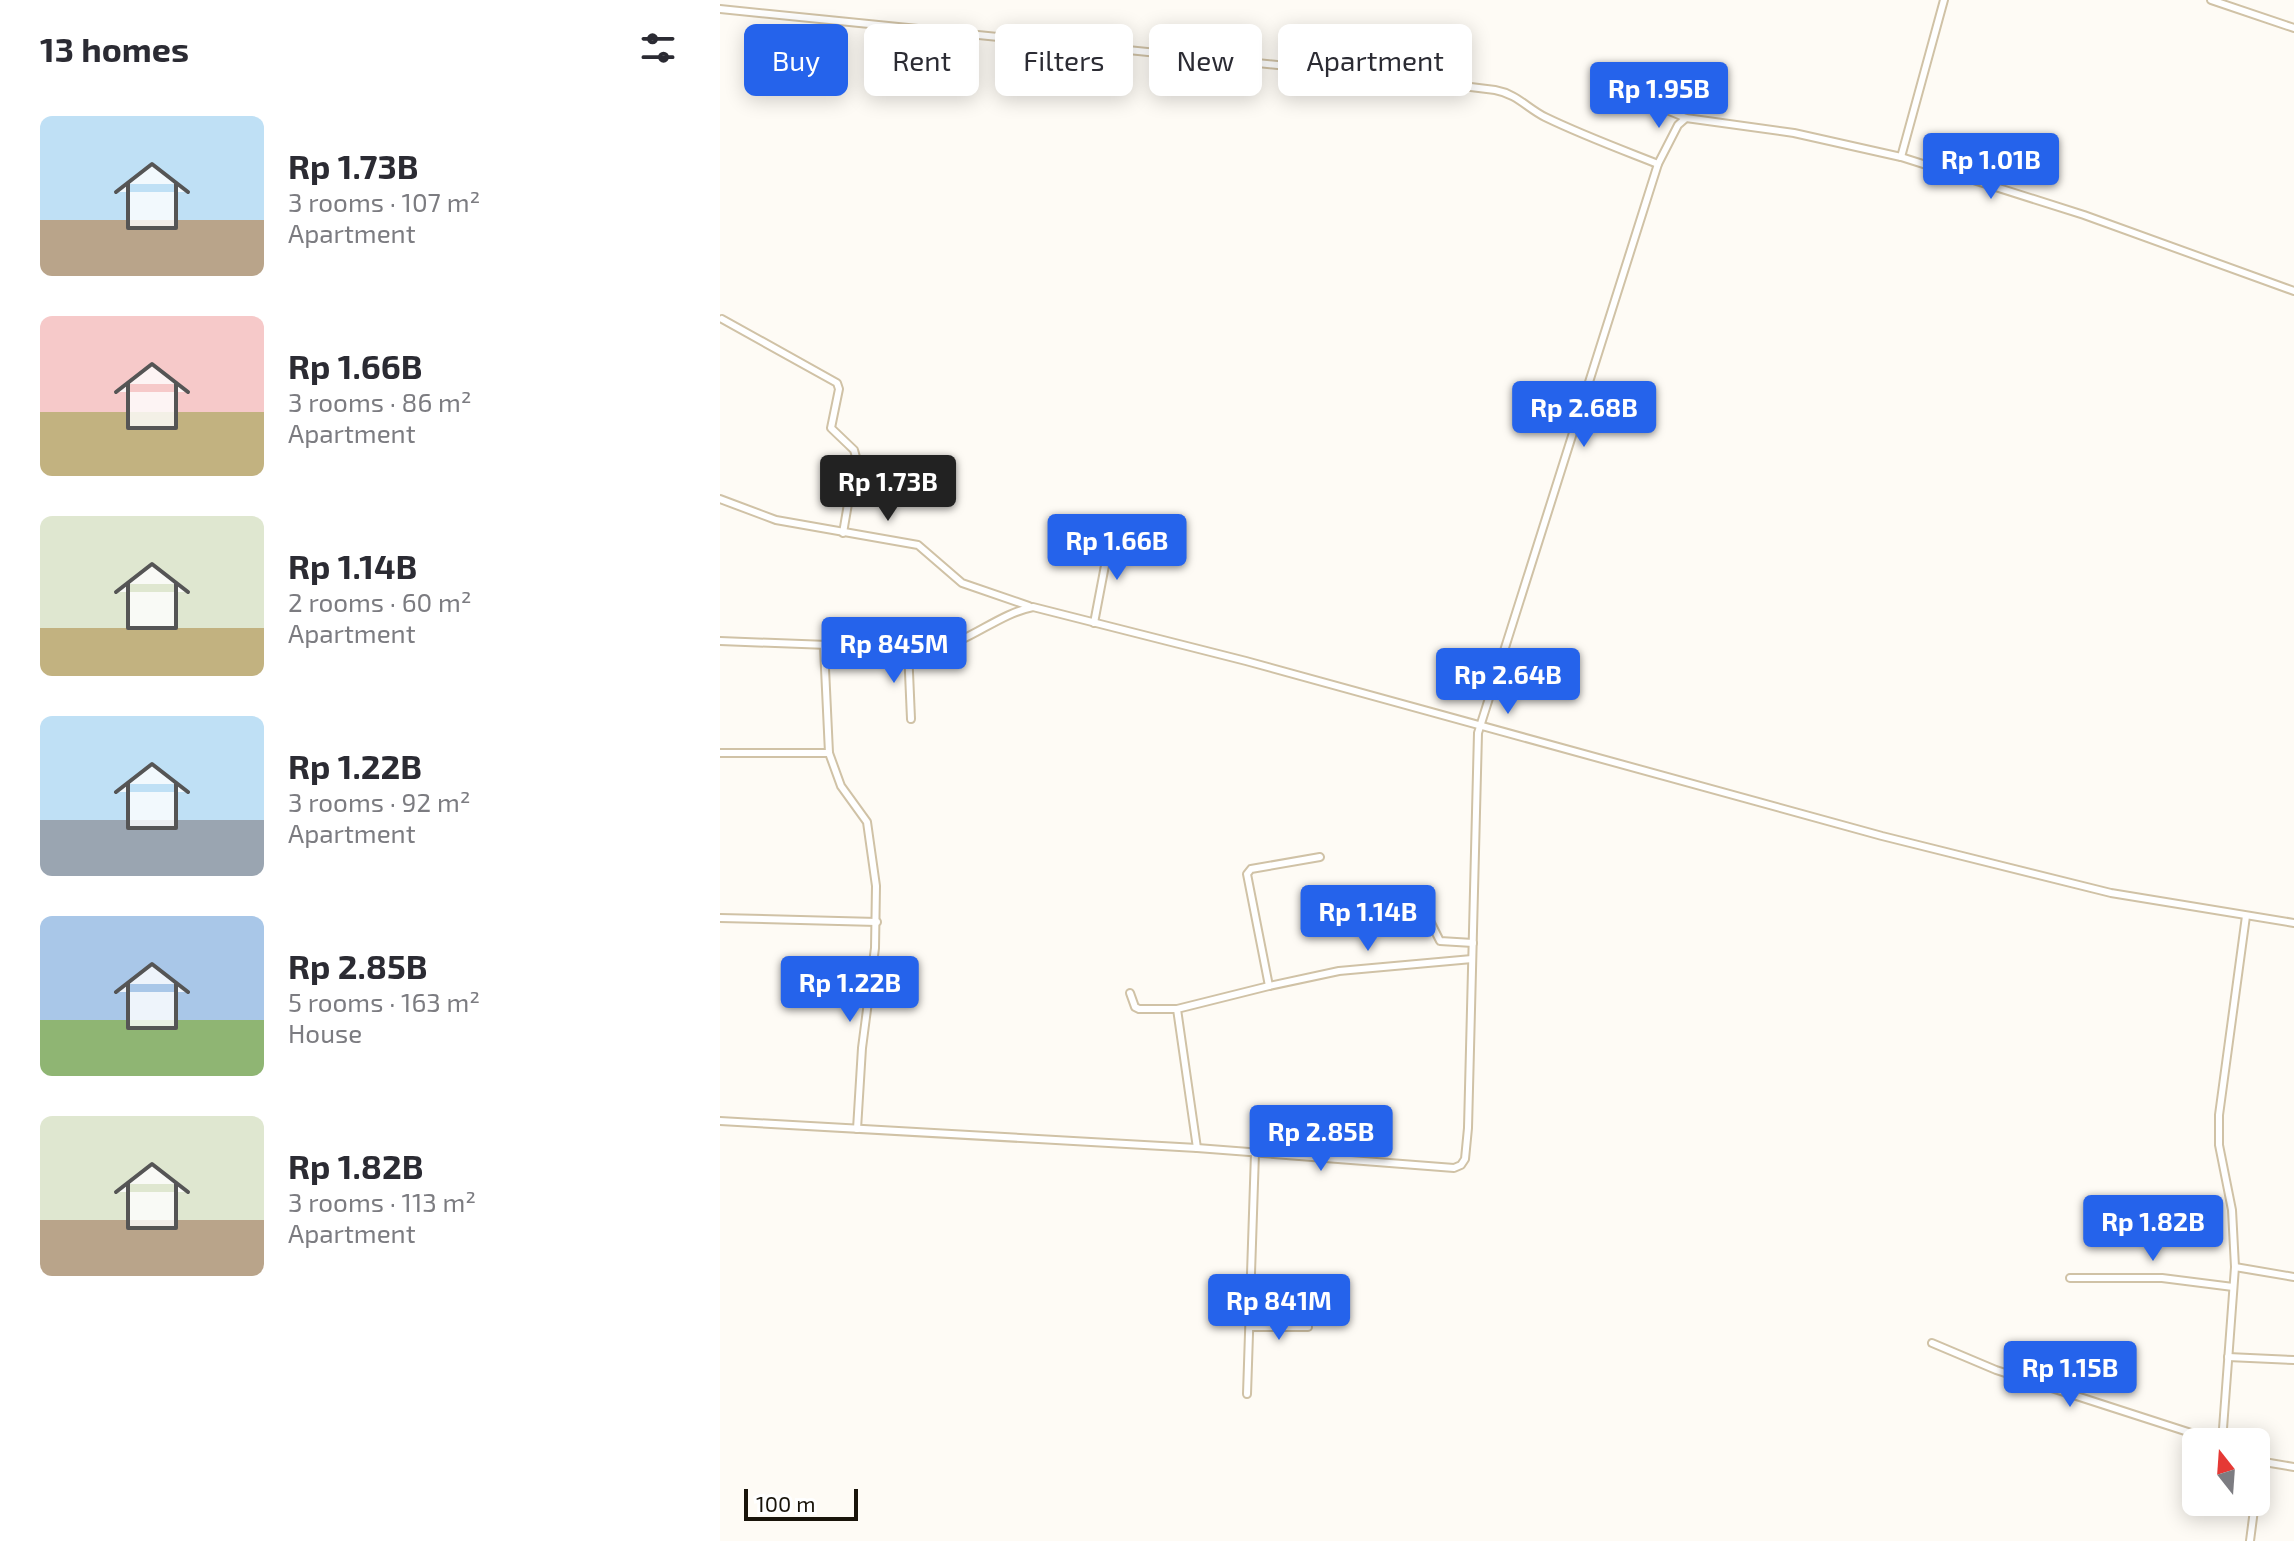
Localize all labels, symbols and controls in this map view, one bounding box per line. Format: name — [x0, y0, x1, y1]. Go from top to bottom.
chip: Buy — [744, 24, 848, 96]
chip: Rent — [864, 24, 979, 96]
chip: Filters — [995, 24, 1133, 96]
chip: New — [1149, 24, 1262, 96]
chip: Apartment — [1278, 24, 1472, 96]
icon: filters — [636, 26, 680, 70]
text: 13 homes — [40, 28, 189, 69]
pin: Rp 1.95B — [1576, 62, 1742, 130]
text: Rp 1.95B — [1608, 72, 1710, 103]
pin: Rp 1.01B — [1908, 133, 2074, 201]
text: Rp 1.01B — [1941, 143, 2041, 174]
text: Rp 1.73B — [288, 145, 419, 186]
icon: home — [104, 148, 200, 244]
text: 3 rooms · 107 m² — [288, 186, 480, 217]
text: Apartment — [288, 217, 416, 248]
text: Rp 1.66B — [288, 345, 423, 386]
icon: home — [104, 348, 200, 444]
pin: Rp 2.68B — [1501, 381, 1667, 449]
text: 3 rooms · 86 m² — [288, 386, 472, 417]
text: Rp 2.68B — [1530, 391, 1638, 422]
text: Apartment — [288, 417, 416, 448]
pin: Rp 1.73B — [805, 455, 971, 523]
text: Rp 1.73B — [838, 465, 938, 496]
pin: Rp 1.66B — [1034, 514, 1200, 582]
text: Rp 1.66B — [1066, 524, 1168, 555]
text: Rp 1.14B — [288, 545, 417, 586]
icon: home — [104, 548, 200, 644]
text: 2 rooms · 60 m² — [288, 586, 472, 617]
text: Apartment — [288, 617, 416, 648]
pin: Rp 845M — [820, 617, 968, 685]
text: Rp 845M — [840, 627, 948, 658]
pin: Rp 2.64B — [1425, 648, 1591, 716]
text: Rp 2.64B — [1454, 658, 1562, 689]
text: Rp 1.22B — [288, 745, 422, 786]
icon: home — [104, 748, 200, 844]
text: 3 rooms · 92 m² — [288, 786, 470, 817]
text: Apartment — [288, 817, 416, 848]
pin: Rp 1.14B — [1285, 885, 1451, 953]
text: Rp 1.14B — [1319, 895, 1417, 926]
text: Rp 2.85B — [288, 945, 428, 986]
icon: home — [104, 948, 200, 1044]
pin: Rp 1.22B — [767, 956, 933, 1024]
text: Rp 1.22B — [799, 966, 901, 997]
text: 5 rooms · 163 m² — [288, 986, 480, 1017]
text: House — [288, 1017, 362, 1048]
pin: Rp 2.85B — [1238, 1105, 1404, 1173]
text: Rp 2.85B — [1268, 1115, 1374, 1146]
text: Rp 1.82B — [288, 1145, 423, 1186]
icon: home — [104, 1148, 200, 1244]
text: 3 rooms · 113 m² — [288, 1186, 476, 1217]
pin: Rp 1.82B — [2070, 1195, 2236, 1263]
text: Rp 1.82B — [2101, 1205, 2205, 1236]
text: Apartment — [288, 1217, 416, 1248]
pin: Rp 841M — [1205, 1274, 1353, 1342]
text: Rp 841M — [1226, 1284, 1332, 1315]
pin: Rp 1.15B — [1987, 1341, 2153, 1409]
text: Rp 1.15B — [2022, 1351, 2118, 1382]
north arrow — [2182, 1428, 2270, 1516]
map controls — [2182, 1428, 2270, 1516]
scale bar — [744, 1485, 858, 1521]
text: 100 m — [756, 1490, 815, 1516]

